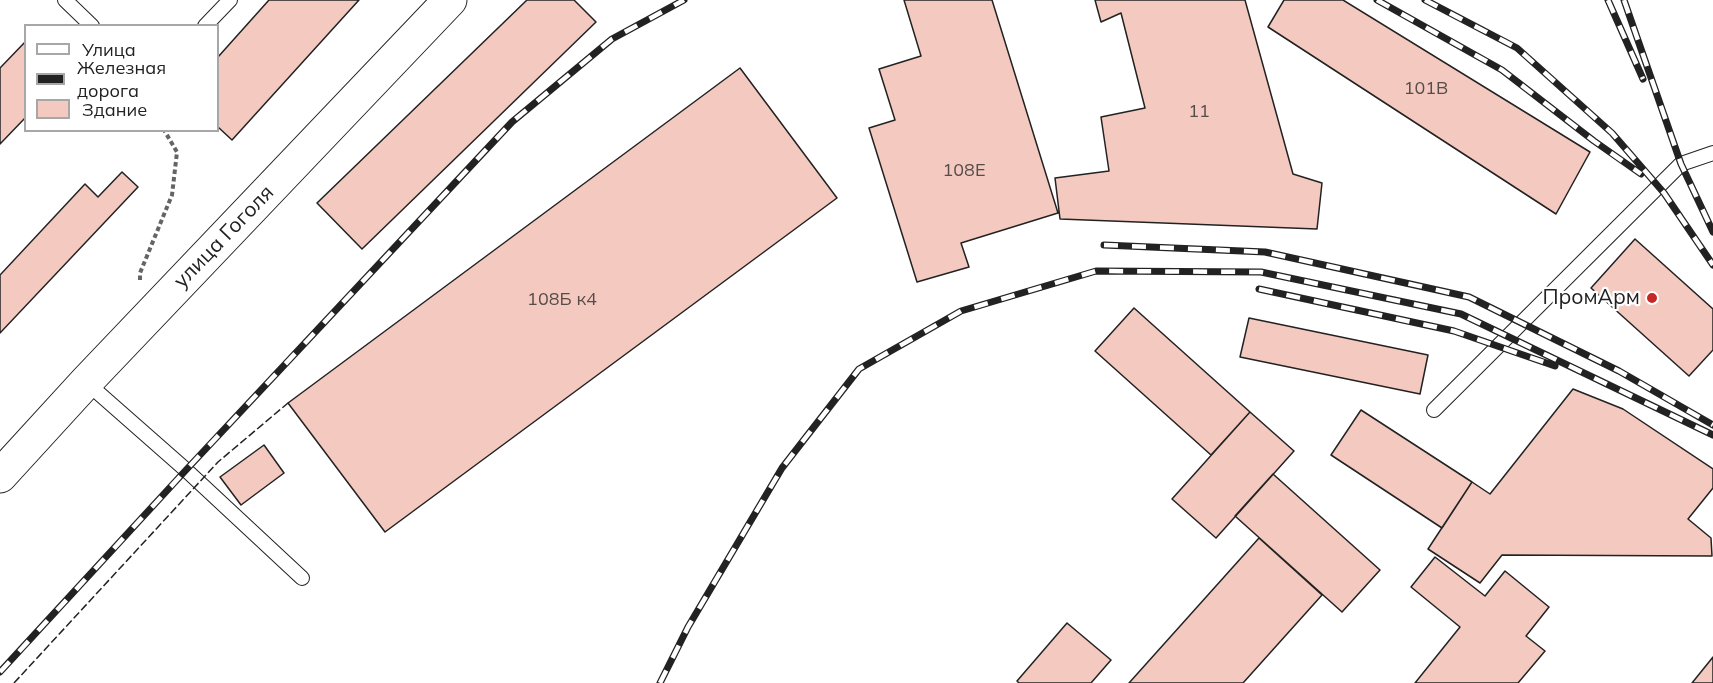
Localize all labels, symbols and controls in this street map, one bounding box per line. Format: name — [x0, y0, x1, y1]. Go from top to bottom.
legend — [24, 24, 219, 132]
text: Улица — [82, 38, 136, 61]
text: Железная дорога — [77, 56, 166, 102]
house number: 101В — [1404, 78, 1448, 100]
text: Здание — [82, 98, 147, 121]
house number: 11 — [1188, 101, 1210, 123]
house number: 108Е — [943, 160, 985, 182]
street label: улица Гоголя — [169, 180, 279, 294]
place label: ПромАрм — [1542, 285, 1640, 311]
house number: 108Б к4 — [527, 289, 597, 311]
marker: ПромАрм — [1645, 291, 1659, 305]

